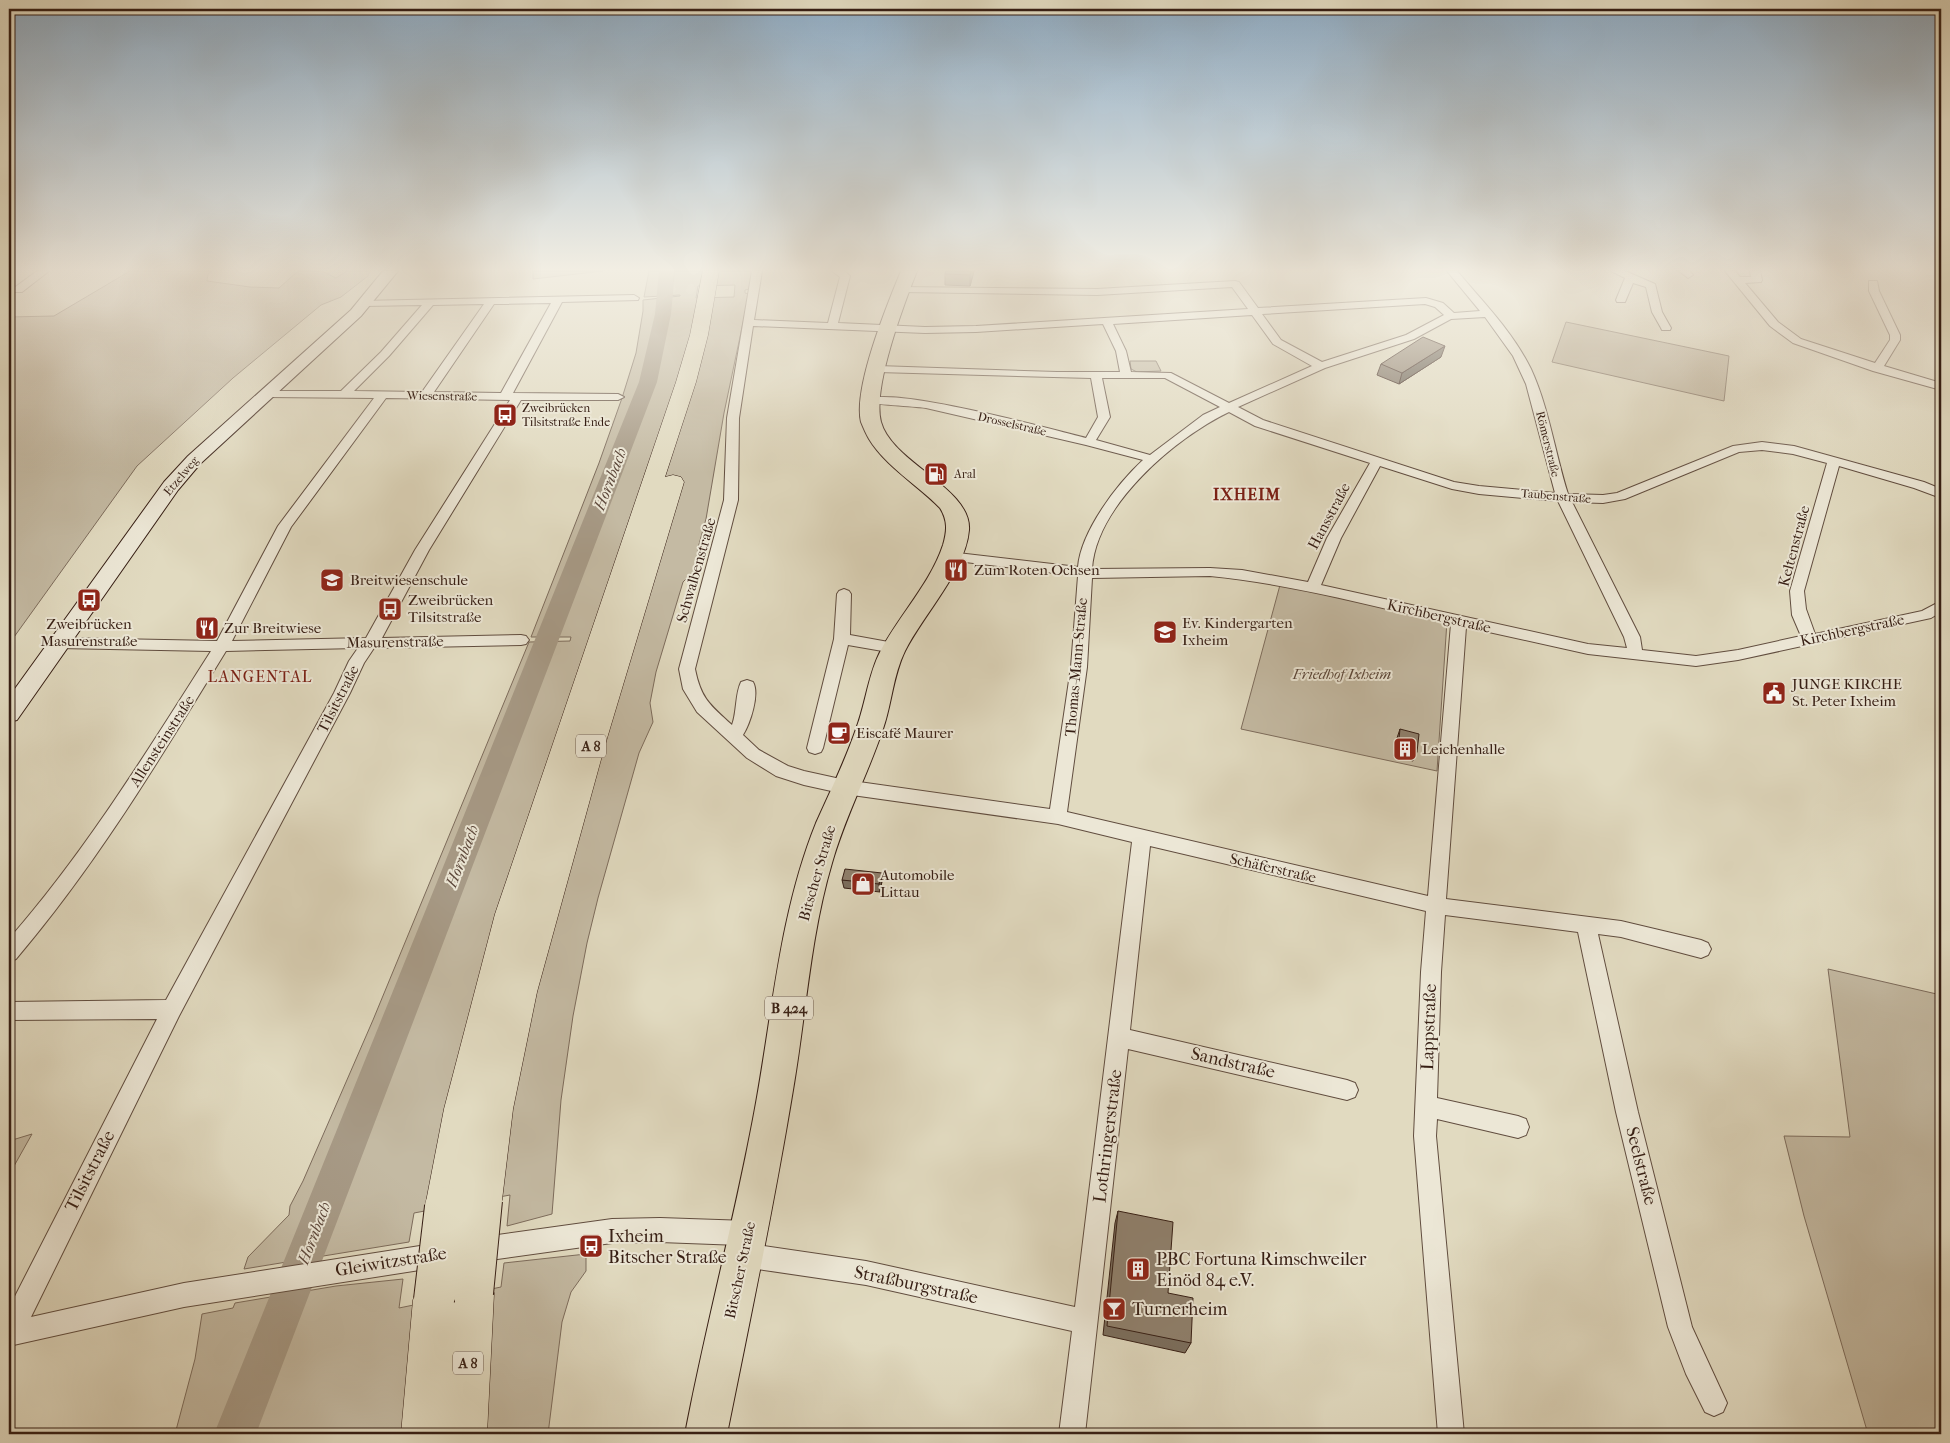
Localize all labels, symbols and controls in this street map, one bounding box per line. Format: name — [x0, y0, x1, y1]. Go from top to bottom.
street label: Wiesenstraße — [406, 388, 477, 404]
place label: Zweibrücken Tilsitstraße Ende — [522, 401, 610, 429]
bus stop icon: Zweibrücken Tilsitstraße Ende — [492, 402, 518, 428]
street label: Drosselstraße — [976, 409, 1048, 439]
street label: Römerstraße — [1533, 410, 1563, 478]
water label: Hornbach — [589, 445, 631, 514]
street label: Etzelweg — [161, 453, 202, 499]
fuel station icon: Aral — [923, 461, 949, 487]
place label: Aral — [953, 467, 976, 481]
street label: Hansstraße — [1304, 479, 1354, 552]
district label: IXHEIM — [1213, 485, 1281, 504]
street label: Taubenstraße — [1520, 486, 1592, 506]
street label: Keltenstraße — [1775, 503, 1814, 589]
street label: Schwalbenstraße — [672, 515, 720, 625]
restaurant icon: Zum Roten Ochsen — [943, 557, 969, 583]
place label: Zum Roten Ochsen — [974, 561, 1100, 579]
school or university icon: Breitwiesenschule — [319, 567, 345, 593]
place label: Breitwiesenschule — [350, 571, 469, 589]
bus stop icon: Zweibrücken Masurenstraße — [76, 587, 102, 613]
place label: Zweibrücken Tilsitstraße — [408, 591, 494, 626]
street label: Kirchbergstraße — [1385, 595, 1493, 637]
bus stop icon: Zweibrücken Tilsitstraße — [377, 596, 403, 622]
street label: Thomas-Mann-Straße — [1061, 596, 1091, 737]
street label: Kirchbergstraße — [1798, 610, 1906, 650]
place label: Ev. Kindergarten Ixheim — [1182, 614, 1293, 649]
place label: Zweibrücken Masurenstraße — [41, 615, 138, 650]
restaurant icon: Zur Breitwiese — [194, 615, 220, 641]
place label: Zur Breitwiese — [224, 619, 322, 637]
school or university icon: Ev. Kindergarten Ixheim — [1152, 619, 1178, 645]
street label: Masurenstraße — [346, 632, 444, 652]
street label: Tilsitstraße — [313, 662, 363, 736]
park label: Friedhof Ixheim — [1292, 665, 1391, 683]
district label: LANGENTAL — [208, 667, 312, 686]
place label: JUNGE KIRCHE St. Peter Ixheim — [1791, 675, 1902, 710]
public building icon: JUNGE KIRCHE St. Peter Ixheim — [1761, 680, 1787, 706]
street label: Allensteinstraße — [125, 691, 199, 791]
cafe icon: Eiscafé Maurer — [826, 720, 852, 746]
place label: Eiscafé Maurer — [856, 724, 954, 742]
road number: A 8 — [576, 734, 606, 758]
building icon: Leichenhalle — [1392, 736, 1418, 762]
place label: Leichenhalle — [1422, 740, 1505, 758]
water label: Hornbach — [441, 822, 483, 891]
street label: Bitscher Straße — [795, 822, 839, 923]
street label: Schäferstraße — [1228, 849, 1318, 887]
place label: Automobile Littau — [879, 866, 955, 901]
shop icon: Automobile Littau — [850, 871, 876, 897]
street label: Lappstraße — [1417, 983, 1441, 1071]
road number: B 424 — [765, 996, 813, 1020]
street label: Sandstraße — [1189, 1043, 1277, 1083]
street label: Lothringerstraße — [1089, 1068, 1127, 1204]
street label: Seelstraße — [1621, 1125, 1661, 1207]
street label: Tilsitstraße — [61, 1127, 119, 1215]
water label: Hornbach — [293, 1199, 335, 1268]
street label: Bitscher Straße — [721, 1219, 759, 1320]
place label: Ixheim Bitscher Straße — [608, 1226, 727, 1268]
bus stop icon: Ixheim Bitscher Straße — [578, 1233, 604, 1259]
street label: Gleiwitzstraße — [334, 1243, 448, 1281]
place label: PBC Fortuna Rimschweiler Einöd 84 e.V. — [1156, 1249, 1367, 1291]
building icon: PBC Fortuna Rimschweiler Einöd 84 e.V. — [1125, 1256, 1151, 1282]
street label: Straßburgstraße — [852, 1262, 980, 1308]
bar icon: Turnerheim — [1101, 1296, 1127, 1322]
place label: Turnerheim — [1132, 1299, 1228, 1320]
road number: A 8 — [453, 1352, 483, 1375]

